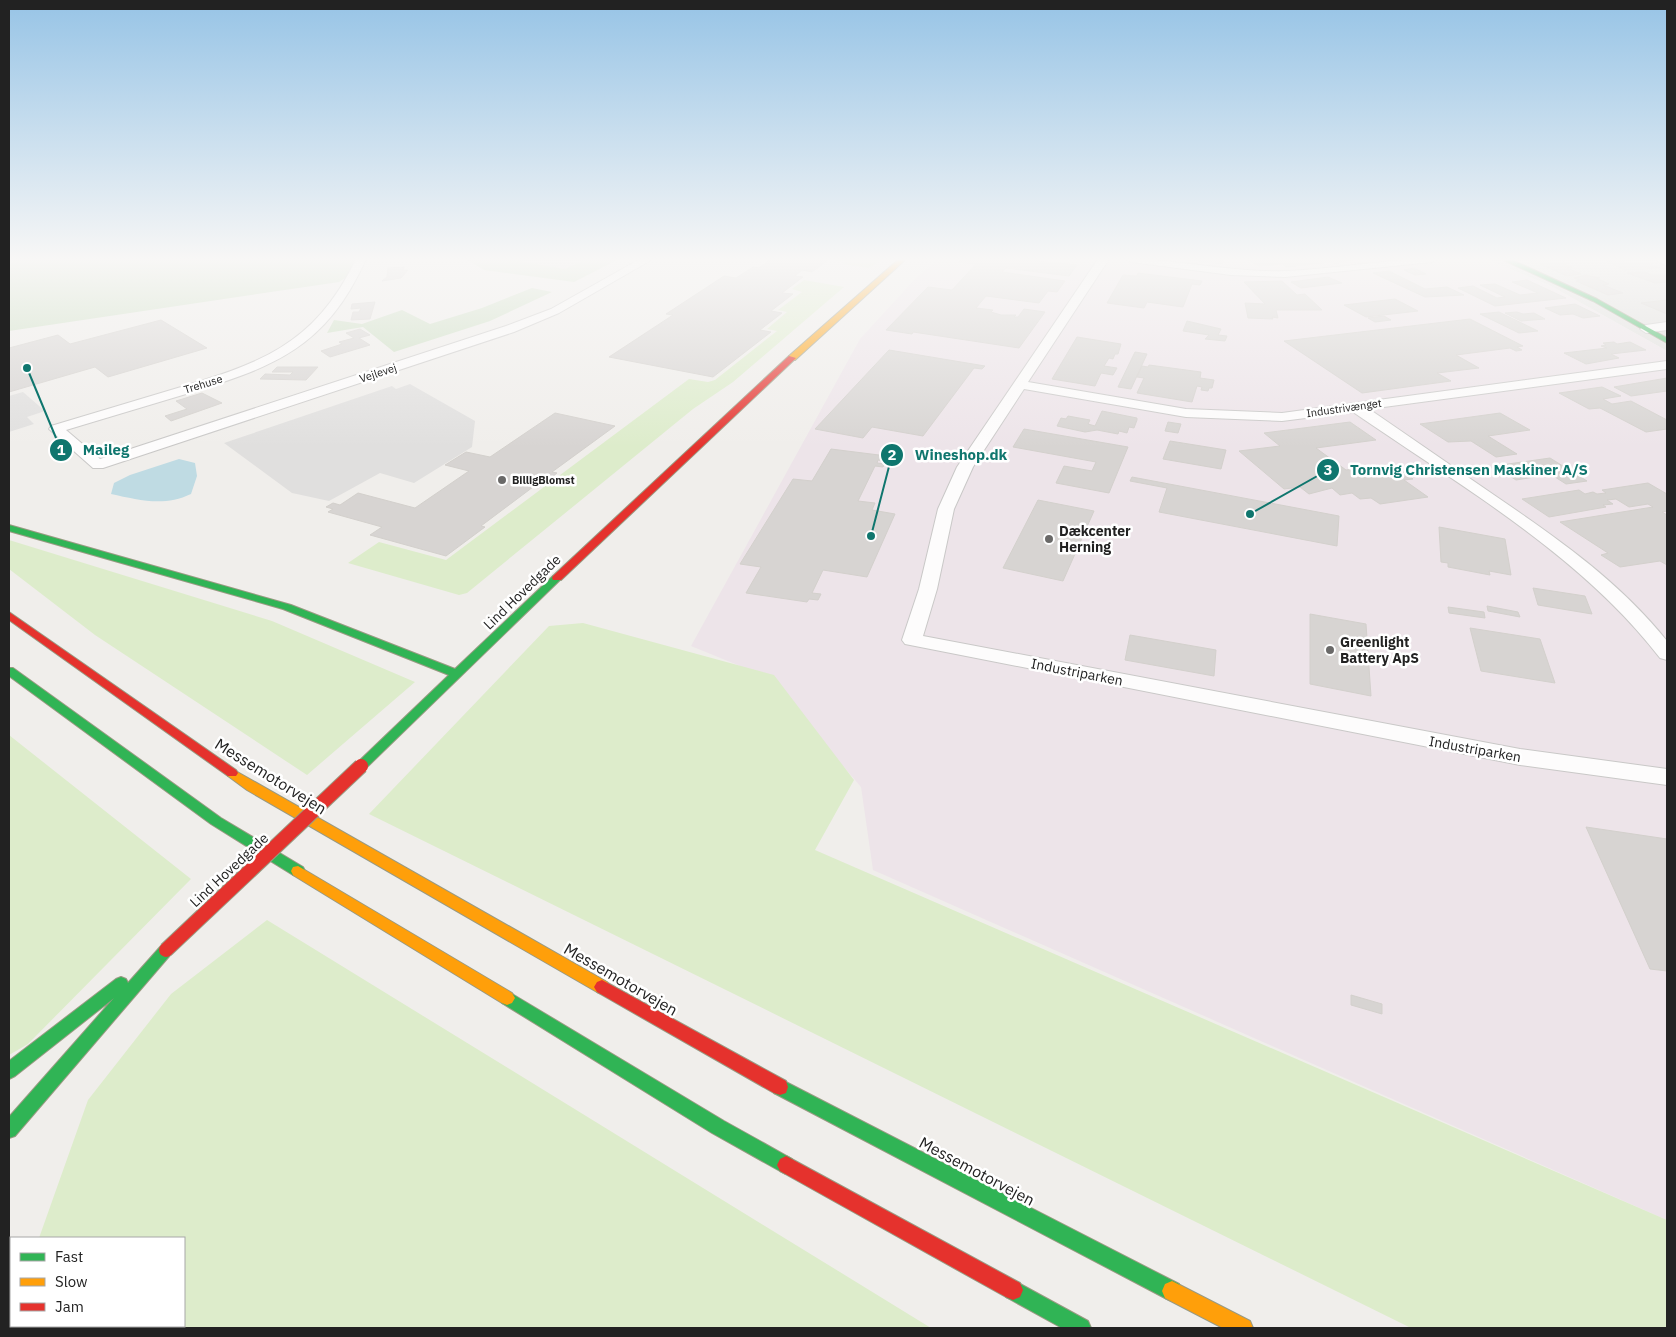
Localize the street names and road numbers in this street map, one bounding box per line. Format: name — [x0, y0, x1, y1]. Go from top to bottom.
street label: Vejlevej — [358, 360, 398, 386]
street label: Trehuse — [182, 371, 224, 397]
street label: Industrivænget — [1305, 396, 1383, 420]
street label: Lind Hovedgade — [480, 550, 565, 633]
street label: Industriparken — [1029, 654, 1125, 690]
street label: Industriparken — [1427, 732, 1523, 766]
street label: Messemotorvejen — [211, 734, 331, 818]
street label: Lind Hovedgade — [186, 829, 272, 911]
street label: Messemotorvejen — [561, 938, 681, 1020]
street label: Messemotorvejen — [916, 1132, 1038, 1210]

